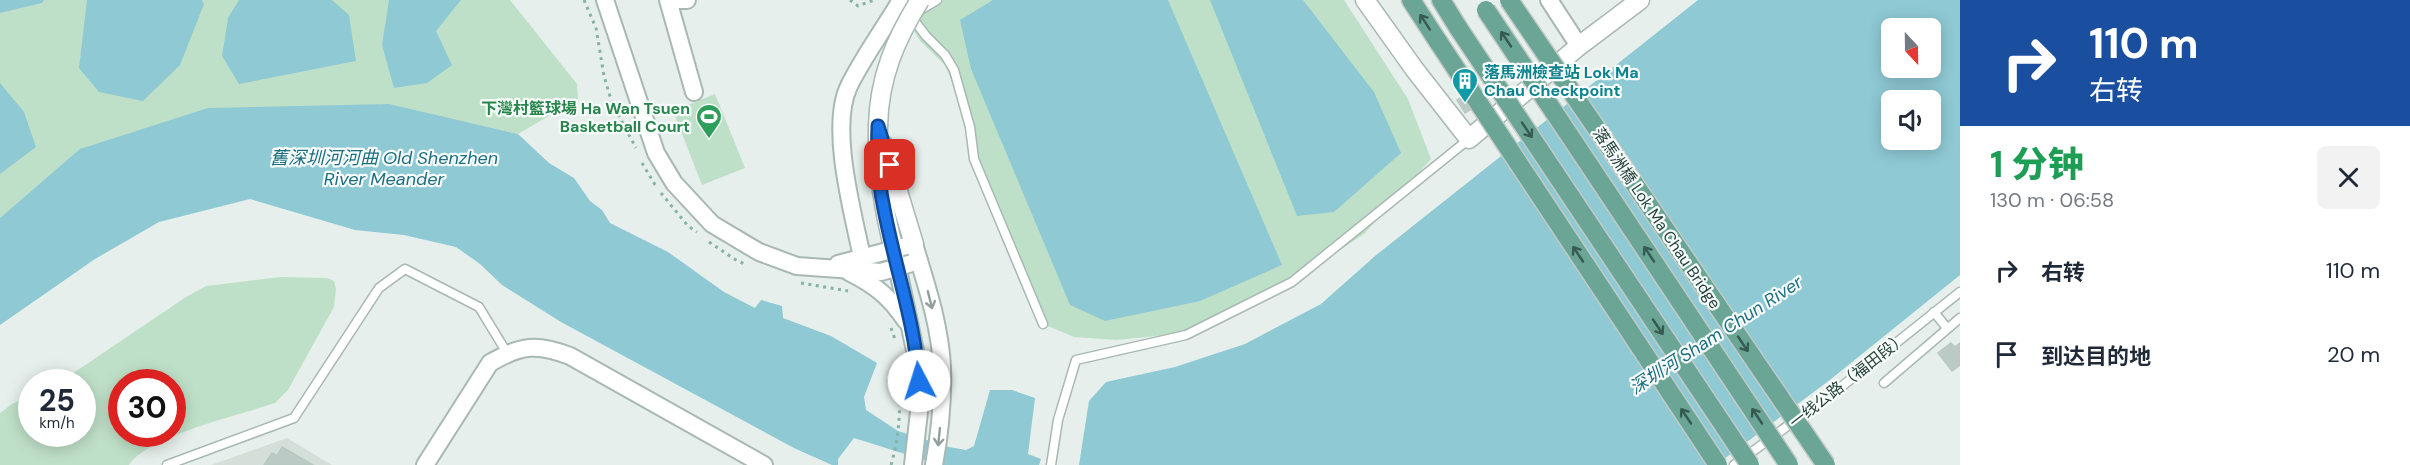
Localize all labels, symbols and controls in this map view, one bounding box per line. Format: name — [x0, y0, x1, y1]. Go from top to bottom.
one-way arrow — [1419, 14, 1431, 30]
text: 110 m — [2089, 16, 2199, 71]
north arrow — [1881, 18, 1941, 78]
map controls — [1881, 18, 1941, 150]
icon: right — [1990, 24, 2068, 102]
one-way arrow — [1499, 31, 1512, 48]
place label: 落馬洲檢查站 Lok Ma Chau Checkpoint — [1484, 62, 1639, 101]
building icon: 落馬洲檢查站 Lok Ma Chau Checkpoint — [1450, 66, 1480, 104]
text: 右转 — [2089, 73, 2143, 108]
button: sound — [1881, 90, 1941, 150]
place label: 下灣村籃球場 Ha Wan Tsuen Basketball Court — [481, 98, 690, 137]
sports icon: 下灣村籃球場 Ha Wan Tsuen Basketball Court — [694, 102, 724, 140]
one-way arrow — [1521, 121, 1533, 138]
street label: 落馬洲橋 Lok Ma Chau Bridge — [1588, 123, 1726, 313]
pin — [864, 139, 915, 190]
text: 1 分钟 — [1990, 141, 2084, 188]
water label: 舊深圳河河曲 Old Shenzhen River Meander — [270, 146, 498, 191]
button: close — [2317, 146, 2380, 209]
icon: arrive — [873, 148, 906, 181]
text: 130 m · 06:58 — [1990, 187, 2114, 213]
one-way arrow — [1572, 245, 1585, 262]
one-way arrow — [1643, 246, 1655, 263]
icon: right — [1990, 254, 2023, 287]
text: 110 m — [2326, 256, 2380, 285]
text: 右转 — [2041, 258, 2085, 287]
water label: 深圳河 Sham Chun River — [1625, 269, 1808, 400]
one-way arrow — [924, 290, 936, 309]
one-way arrow — [1652, 319, 1664, 335]
street label: 一线公路（福田段） — [1785, 327, 1911, 433]
one-way arrow — [1737, 335, 1749, 351]
icon: arrive — [1990, 338, 2023, 371]
text: 20 m — [2327, 340, 2380, 369]
text: 到达目的地 — [2041, 342, 2151, 371]
position arrow — [887, 349, 951, 413]
speed limit sign: 30 — [108, 369, 186, 447]
text: 25 — [39, 381, 75, 420]
one-way arrow — [1680, 408, 1692, 425]
one-way arrow — [1751, 409, 1763, 425]
text: km/h — [39, 413, 75, 433]
one-way arrow — [933, 426, 944, 446]

